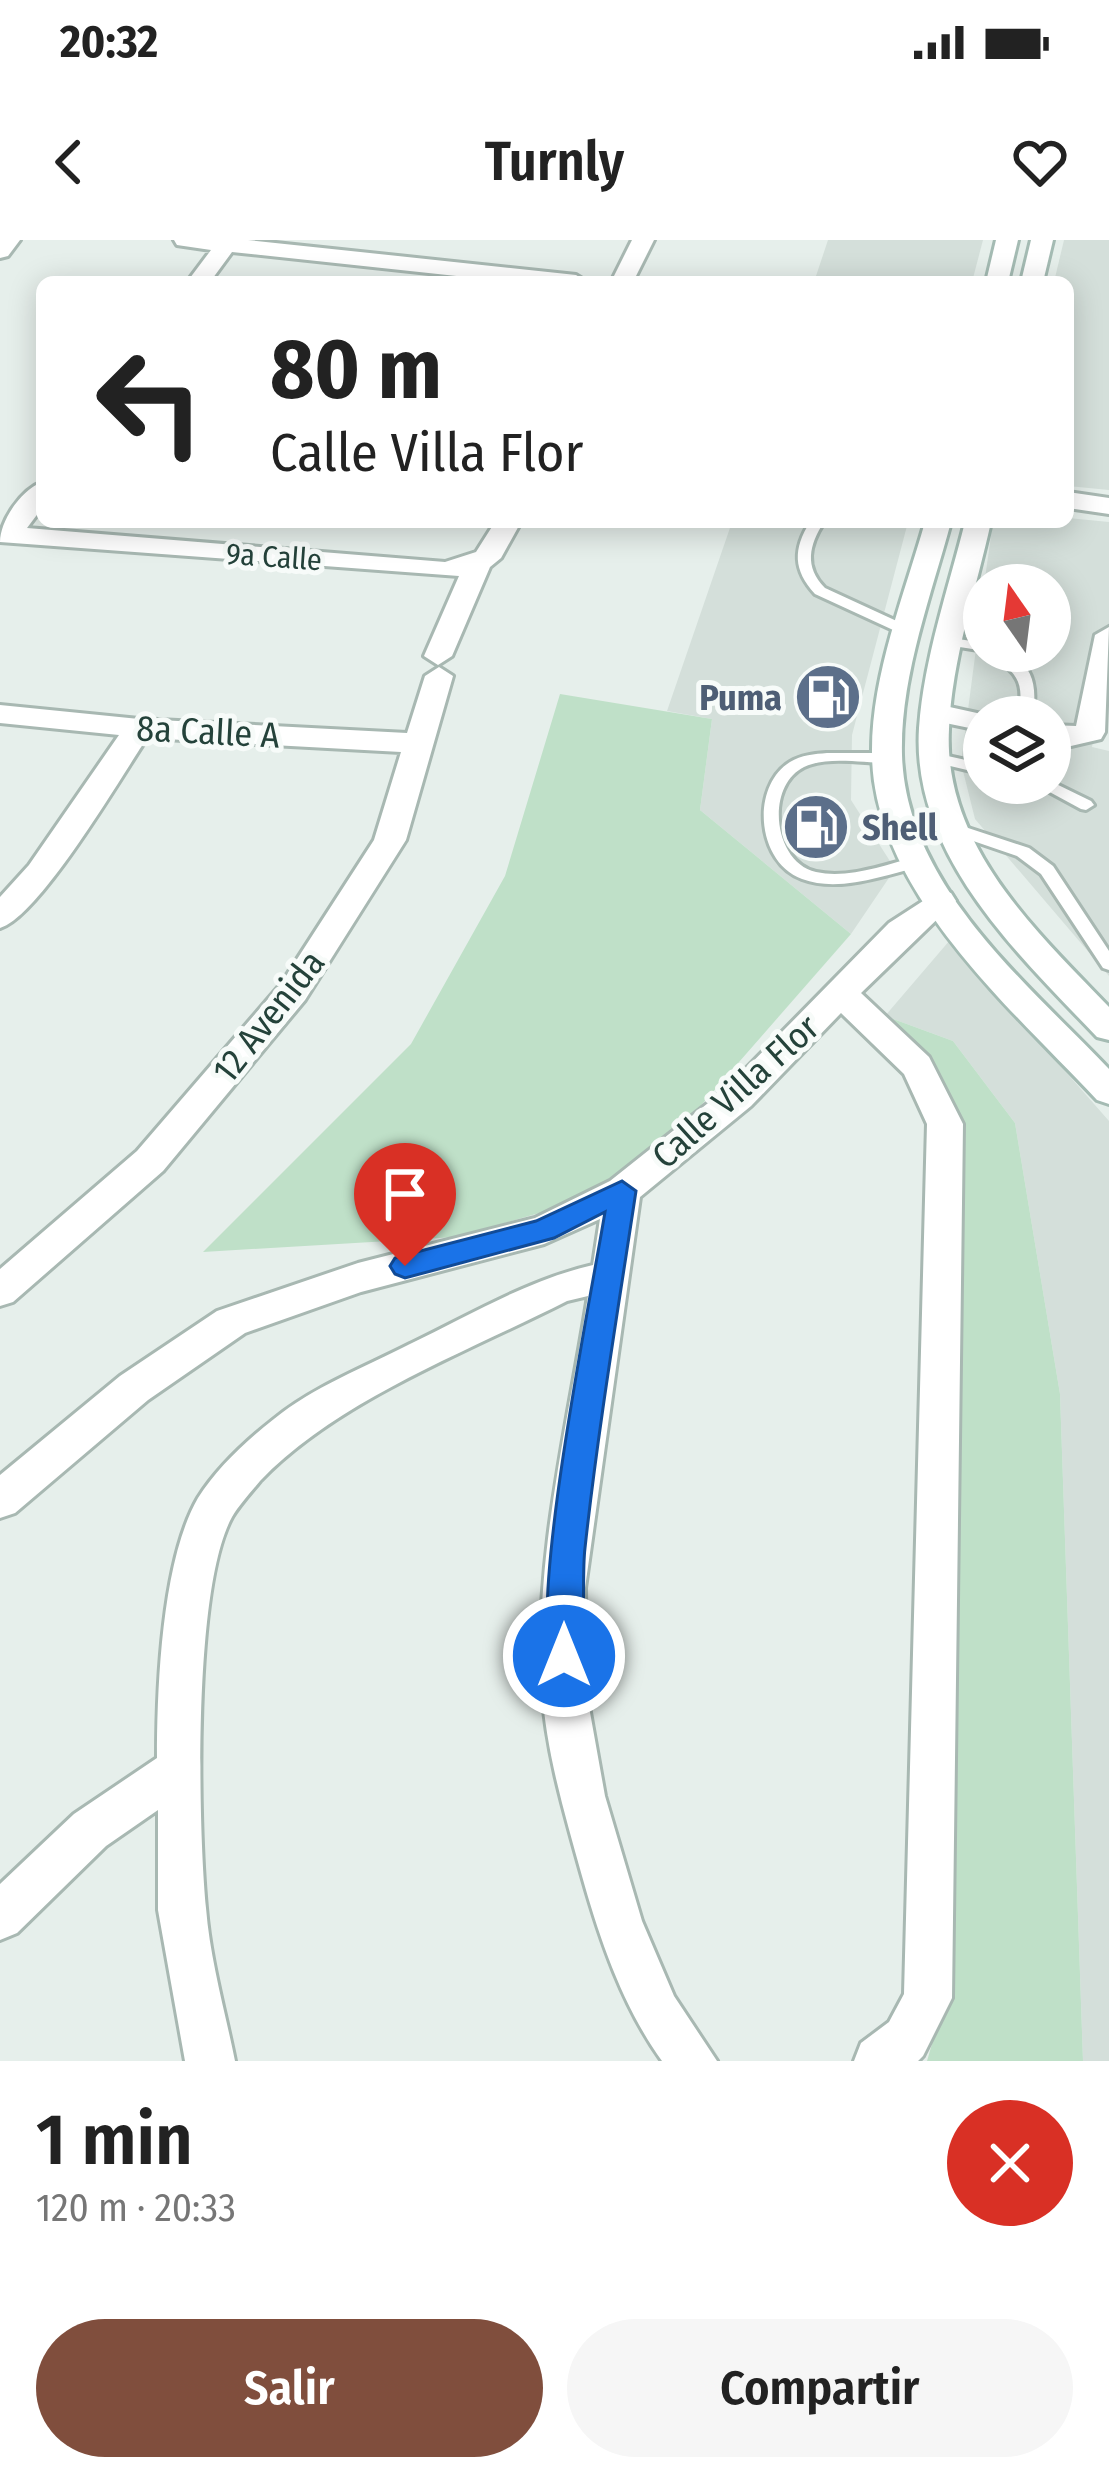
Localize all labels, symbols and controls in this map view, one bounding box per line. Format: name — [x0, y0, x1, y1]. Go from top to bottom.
text: 20:32 — [60, 15, 158, 69]
icon: back — [36, 129, 102, 195]
icon: heart — [1007, 129, 1073, 195]
text: Turnly — [485, 130, 624, 194]
text: 80 m — [270, 319, 442, 420]
icon: left — [72, 324, 228, 480]
text: Calle Villa Flor — [270, 421, 583, 485]
street label: 9a Calle — [225, 536, 323, 578]
north arrow — [963, 564, 1071, 672]
map controls — [963, 564, 1071, 804]
fuel station icon: Puma — [793, 662, 863, 732]
place label: Puma — [699, 676, 782, 720]
button: layers — [963, 696, 1071, 804]
street label: 8a Calle A — [135, 706, 281, 758]
fuel station icon: Shell — [781, 792, 851, 862]
place label: Shell — [862, 806, 938, 850]
street label: 12 Avenida — [203, 942, 334, 1092]
street label: Calle Villa Flor — [643, 1005, 828, 1178]
pin — [354, 1143, 456, 1266]
icon: arrive — [372, 1161, 438, 1227]
position arrow — [501, 1593, 627, 1719]
text: 1 min — [36, 2097, 193, 2183]
button: close — [947, 2100, 1073, 2226]
text: 120 m · 20:33 — [36, 2185, 236, 2231]
button: Salir — [36, 2319, 543, 2457]
button: Compartir — [567, 2319, 1073, 2457]

